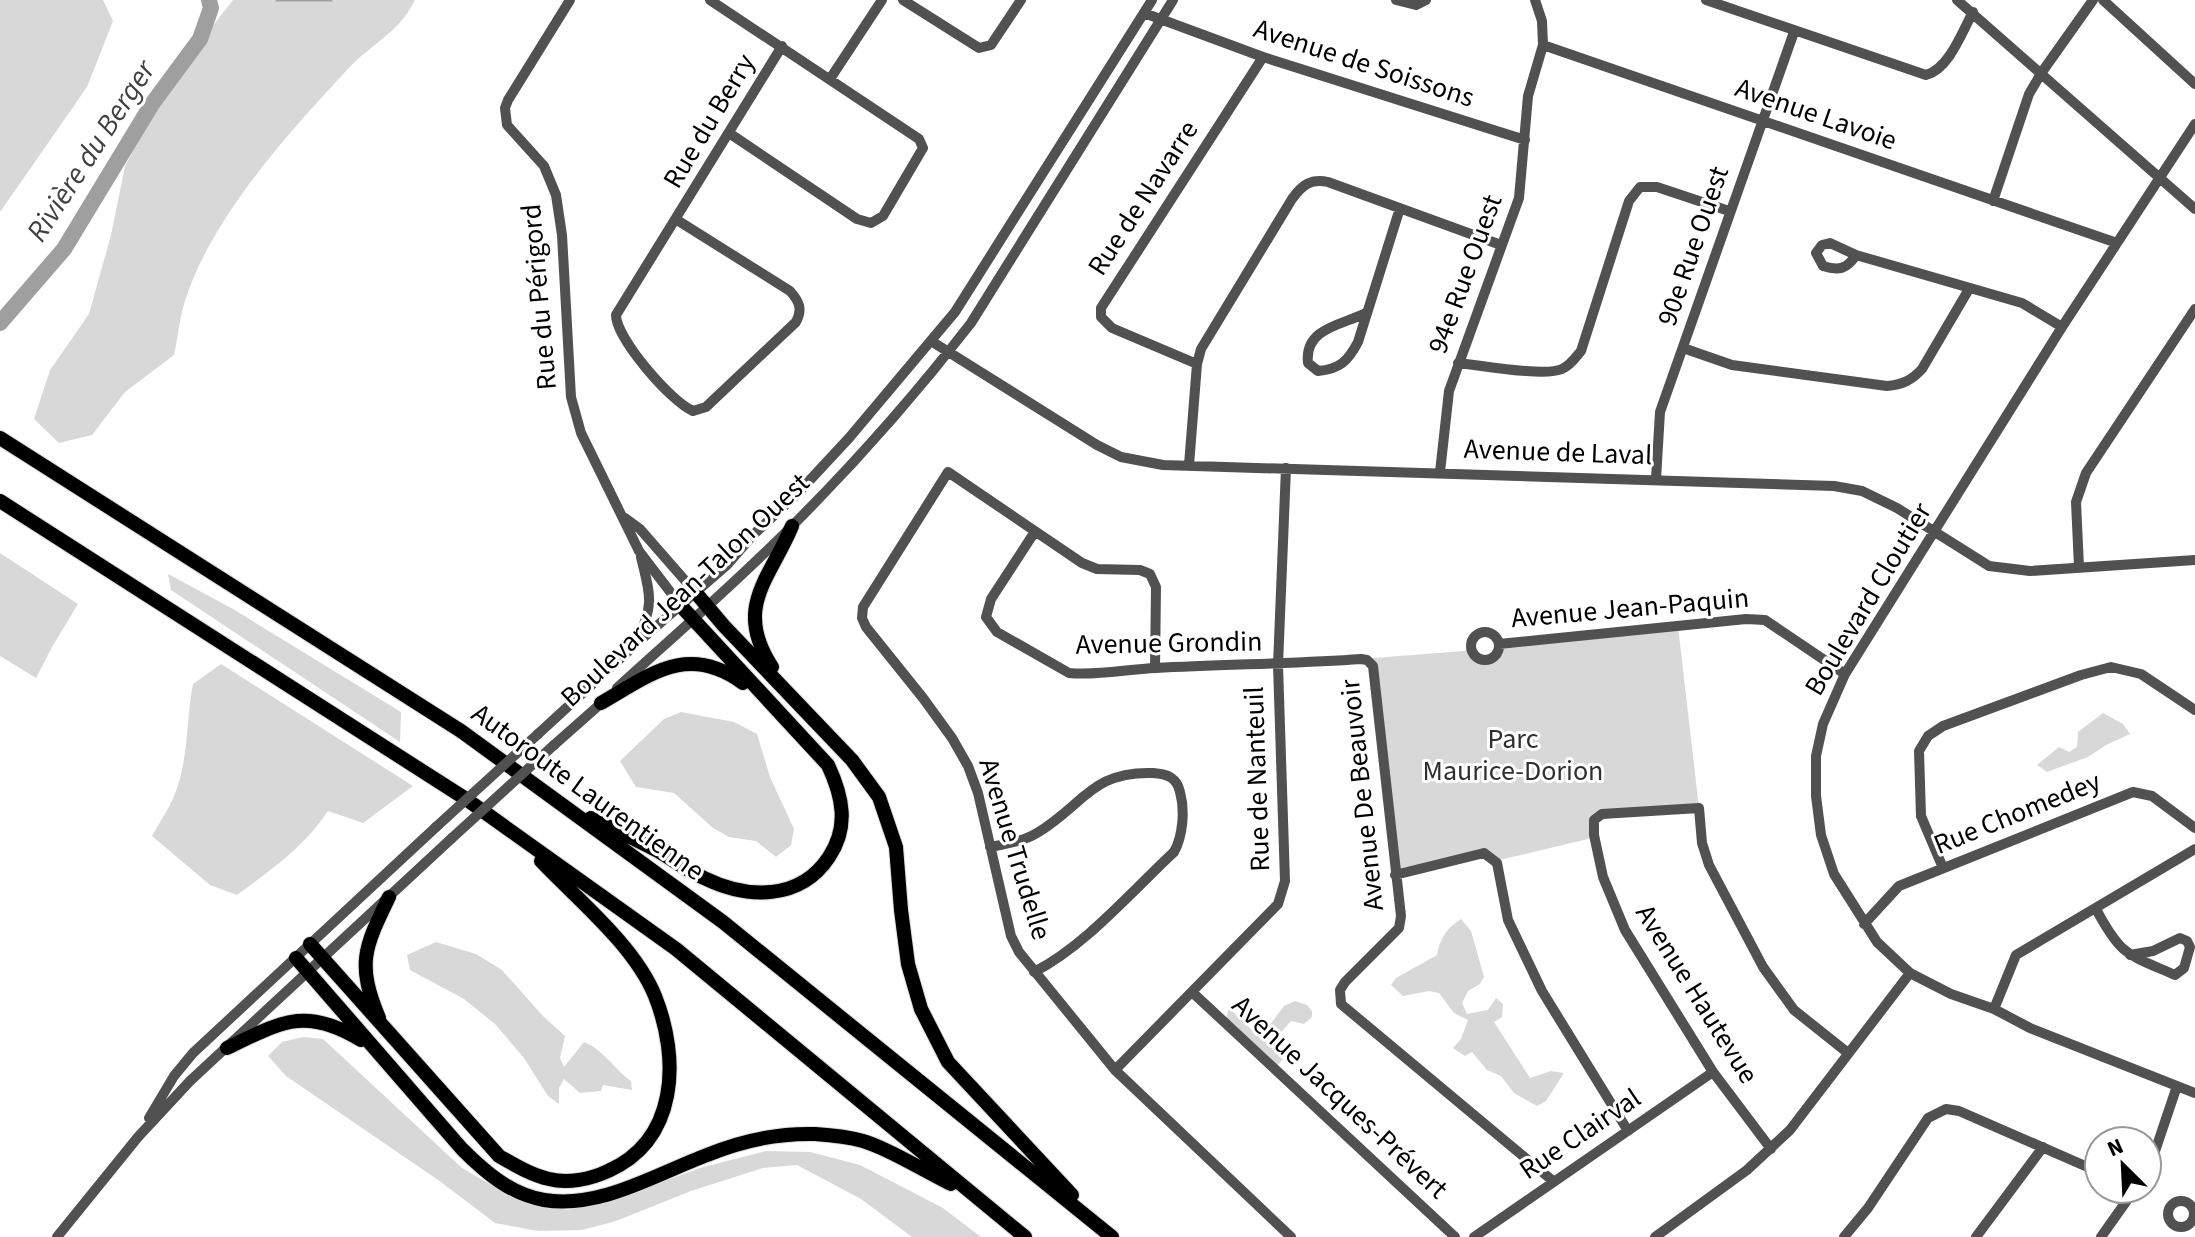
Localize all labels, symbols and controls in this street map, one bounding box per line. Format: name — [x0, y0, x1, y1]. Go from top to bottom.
street label: Avenue de Soissons — [1249, 8, 1479, 118]
street label: Rue du Berry — [653, 46, 765, 196]
water label: Rivière du Berger — [16, 50, 167, 250]
street label: Avenue Lavoie — [1730, 68, 1902, 160]
street label: Rue de Navarre — [1078, 113, 1208, 283]
street label: 90e Rue Ouest — [1647, 160, 1739, 331]
street label: 94e Rue Ouest — [1418, 189, 1512, 359]
street label: Rue du Périgord — [511, 202, 567, 392]
street label: Avenue de Laval — [1463, 429, 1653, 475]
street label: Boulevard Jean-Talon Ouest — [552, 463, 819, 716]
street label: Boulevard Cloutier — [1795, 495, 1942, 703]
street label: Avenue Jean-Paquin — [1509, 578, 1751, 638]
street label: Avenue Grondin — [1075, 621, 1263, 665]
street label: Avenue De Beauvoir — [1330, 677, 1394, 913]
street label: Rue de Nanteuil — [1234, 686, 1280, 872]
street label: Autoroute Laurentienne — [463, 694, 713, 890]
park label: Parc Maurice-Dorion — [1423, 719, 1603, 791]
street label: Avenue Trudelle — [968, 753, 1062, 945]
street label: Rue Chomedey — [1928, 761, 2106, 865]
street label: Avenue Hautevue — [1626, 897, 1768, 1091]
street label: Avenue Jacques-Prévert — [1223, 986, 1457, 1208]
street label: Rue Clairval — [1511, 1079, 1649, 1189]
north arrow — [2083, 1125, 2163, 1205]
text: N — [2102, 1130, 2128, 1165]

